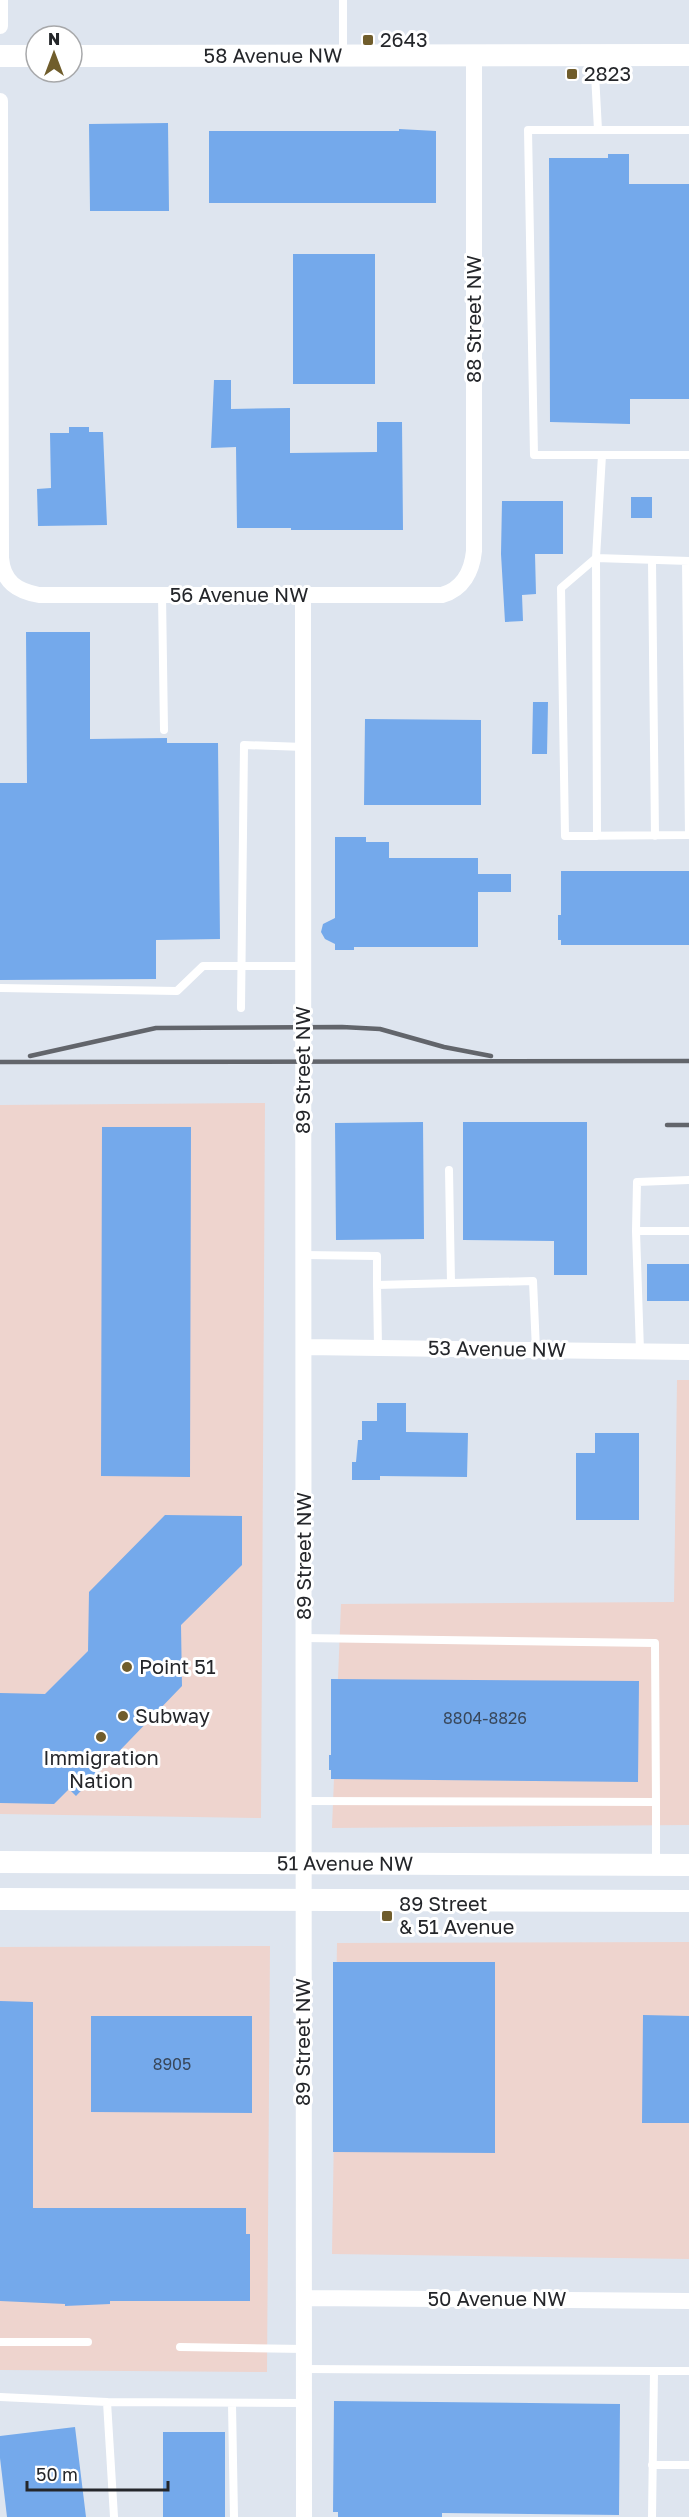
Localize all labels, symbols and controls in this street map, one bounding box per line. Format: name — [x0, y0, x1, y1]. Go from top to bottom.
north arrow — [24, 24, 84, 84]
place label: 2643 — [380, 27, 428, 51]
text: N — [48, 29, 60, 49]
marker: 2643 — [361, 33, 375, 47]
street label: 58 Avenue NW — [204, 43, 342, 67]
place label: 2823 — [584, 61, 631, 85]
marker: 2823 — [565, 67, 579, 81]
street label: 88 Street NW — [461, 255, 485, 383]
street label: 56 Avenue NW — [170, 582, 308, 606]
street label: 89 Street NW — [290, 1006, 314, 1134]
street label: 53 Avenue NW — [428, 1335, 566, 1361]
street label: 89 Street NW — [291, 1492, 315, 1620]
place label: Point 51 — [139, 1654, 216, 1678]
marker: Point 51 — [120, 1660, 134, 1674]
place label: Subway — [135, 1703, 210, 1727]
house number: 8804-8826 — [443, 1708, 527, 1728]
marker: Subway — [116, 1709, 130, 1723]
marker: Immigration Nation — [94, 1730, 108, 1744]
place label: Immigration Nation — [43, 1745, 159, 1792]
street label: 51 Avenue NW — [277, 1850, 413, 1875]
place label: 89 Street & 51 Avenue — [399, 1891, 514, 1938]
marker: 89 Street & 51 Avenue — [380, 1909, 394, 1923]
street label: 89 Street NW — [290, 1978, 314, 2106]
house number: 8905 — [153, 2054, 191, 2074]
street label: 50 Avenue NW — [428, 2286, 567, 2310]
scale bar — [27, 2454, 168, 2492]
text: 50 m — [36, 2463, 78, 2485]

